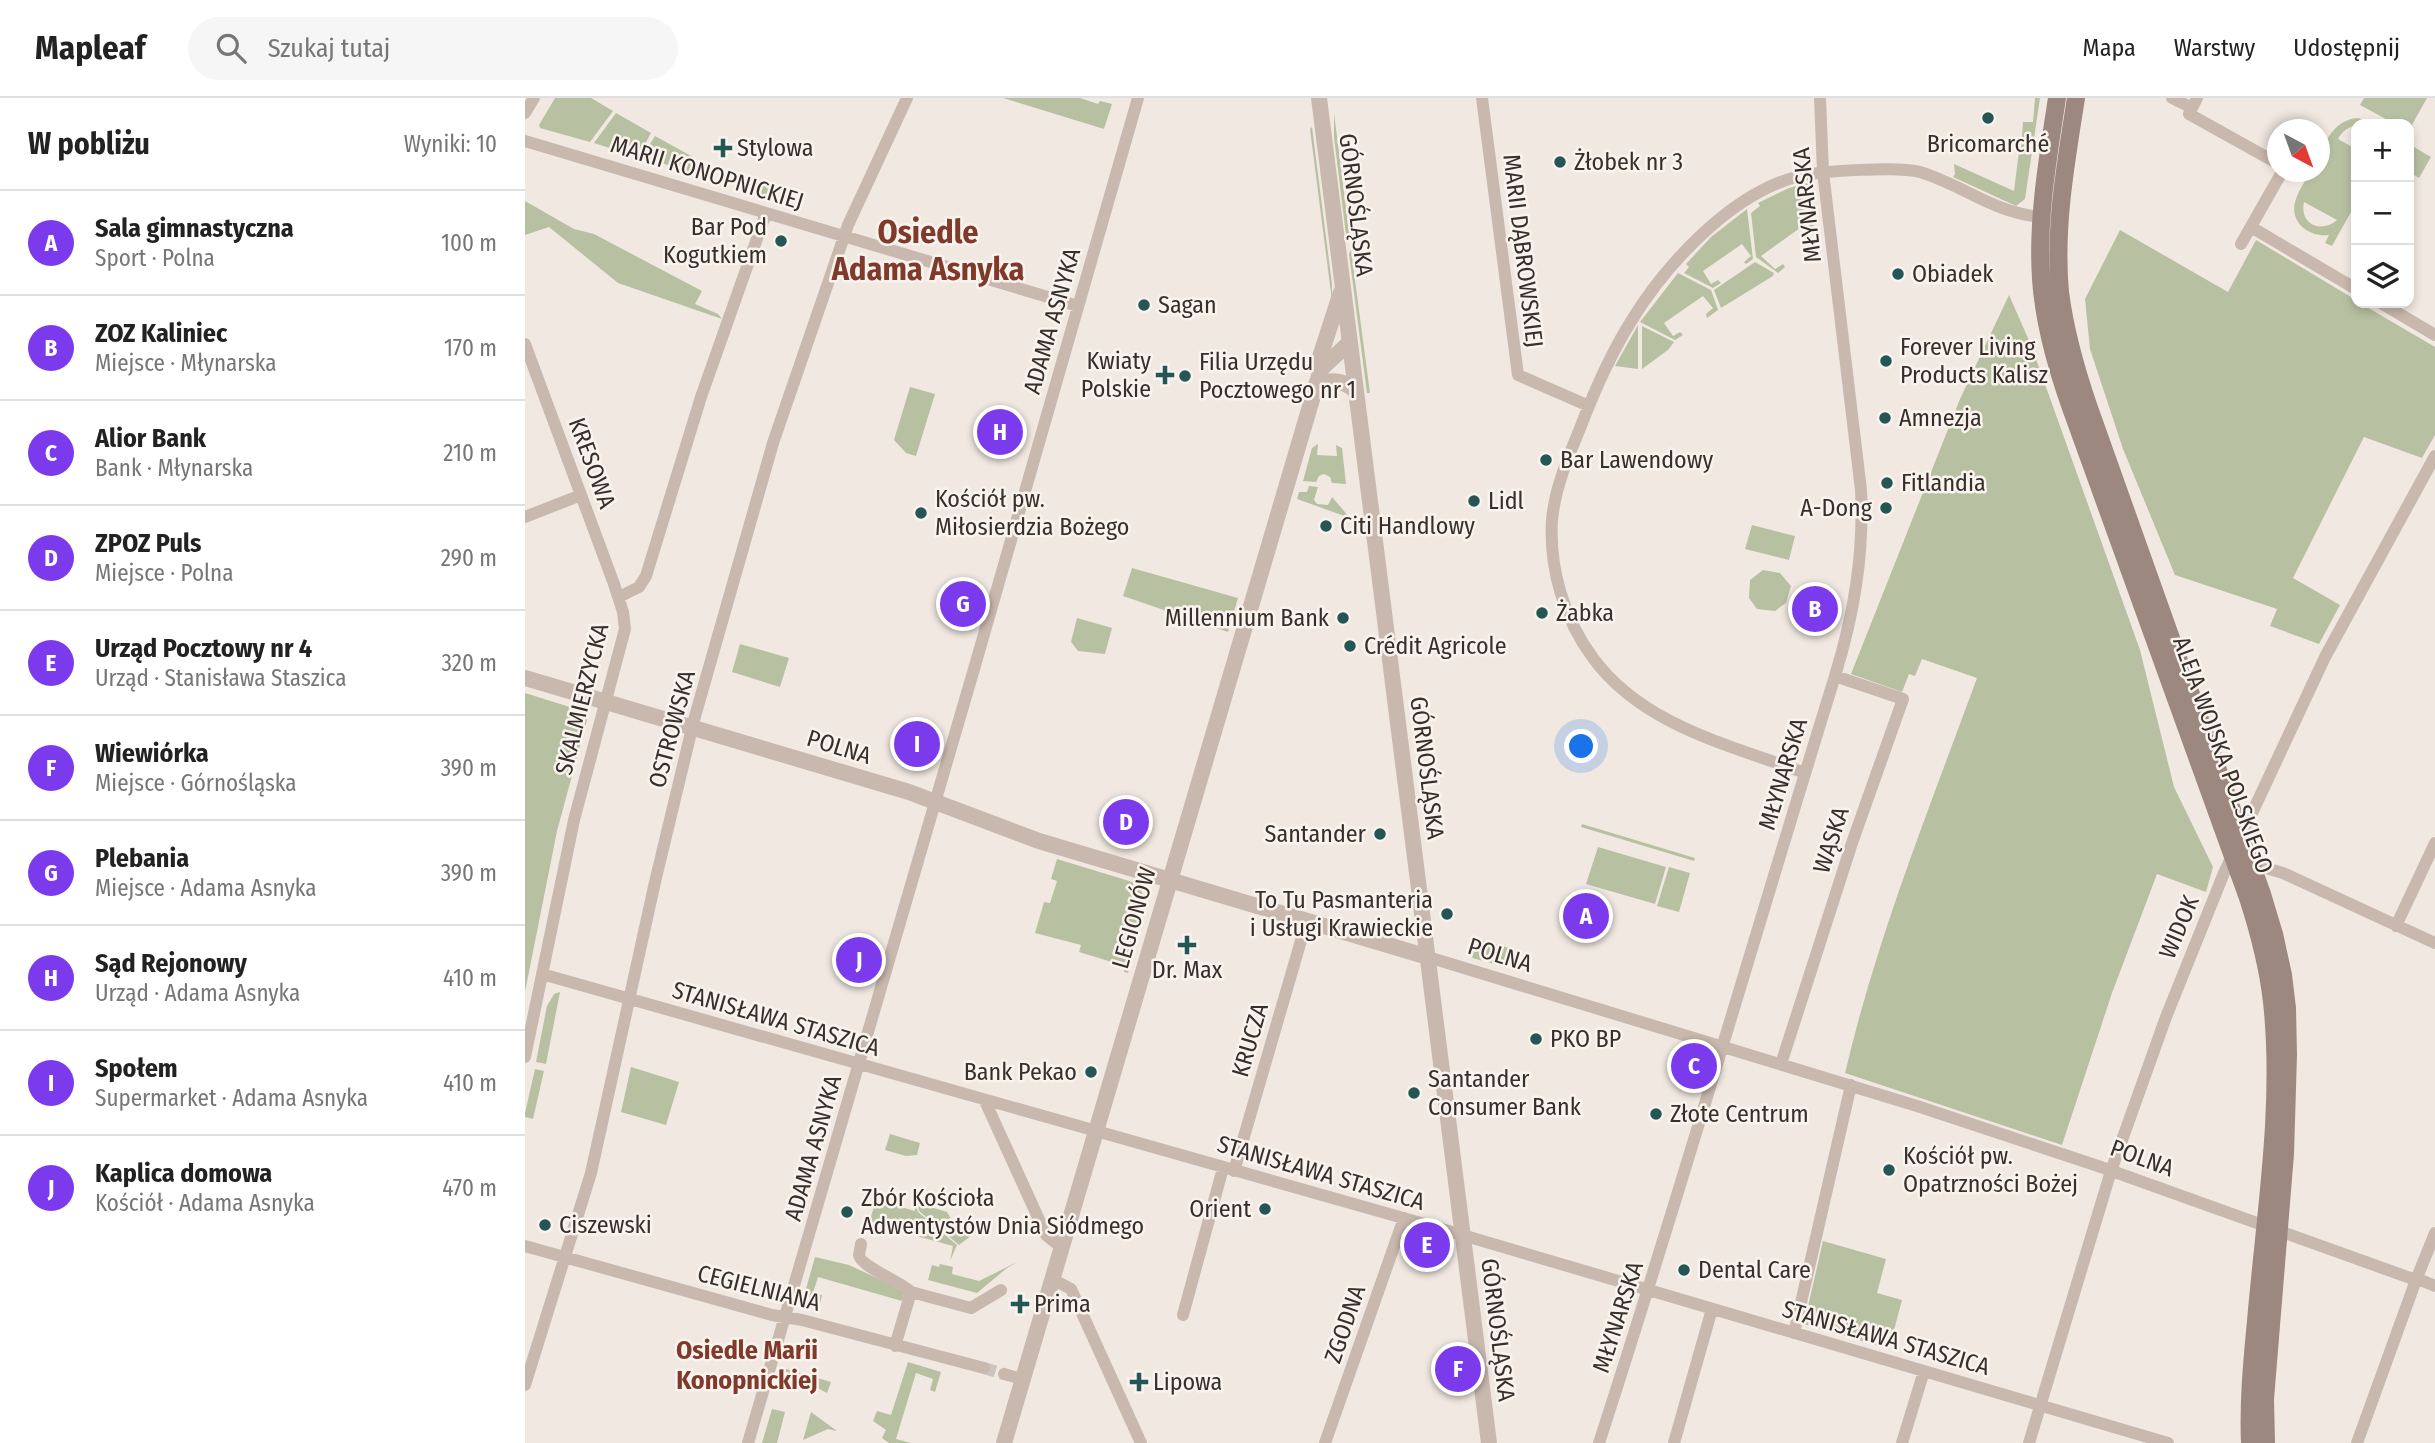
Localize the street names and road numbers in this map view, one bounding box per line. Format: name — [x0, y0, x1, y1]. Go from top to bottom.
street label: MARII KONOPNICKIEJ — [607, 130, 807, 216]
street label: GÓRNOŚLĄSKA — [1333, 132, 1380, 279]
street label: MŁYNARSKA — [1787, 146, 1827, 264]
street label: MARII DĄBROWSKIEJ — [1497, 153, 1549, 349]
street label: ADAMA ASNYKA — [1018, 244, 1086, 397]
street label: KRESOWA — [563, 414, 621, 512]
street label: SKALMIERZYCKA — [550, 620, 614, 778]
street label: ALEJA WOJSKA POLSKIEGO — [2167, 633, 2279, 877]
street label: OSTROWSKA — [643, 667, 701, 791]
street label: GÓRNOŚLĄSKA — [1404, 695, 1451, 842]
street label: MŁYNARSKA — [1753, 714, 1813, 833]
street label: POLNA — [804, 724, 875, 770]
street label: WĄSKA — [1807, 803, 1855, 877]
street label: LEGIONÓW — [1105, 864, 1162, 972]
street label: WIDOK — [2153, 891, 2205, 963]
street label: POLNA — [1465, 932, 1536, 978]
street label: STANISŁAWA STASZICA — [669, 976, 883, 1062]
street label: KRUCZA — [1226, 999, 1274, 1080]
street label: ADAMA ASNYKA — [779, 1071, 847, 1224]
street label: STANISŁAWA STASZICA — [1214, 1130, 1428, 1216]
street label: POLNA — [2106, 1134, 2178, 1182]
street label: GÓRNOŚLĄSKA — [1475, 1257, 1522, 1404]
street label: MŁYNARSKA — [1587, 1257, 1649, 1376]
street label: CEGIELNIANA — [695, 1259, 824, 1317]
street label: ZGODNA — [1319, 1281, 1371, 1367]
street label: STANISŁAWA STASZICA — [1779, 1295, 1993, 1381]

